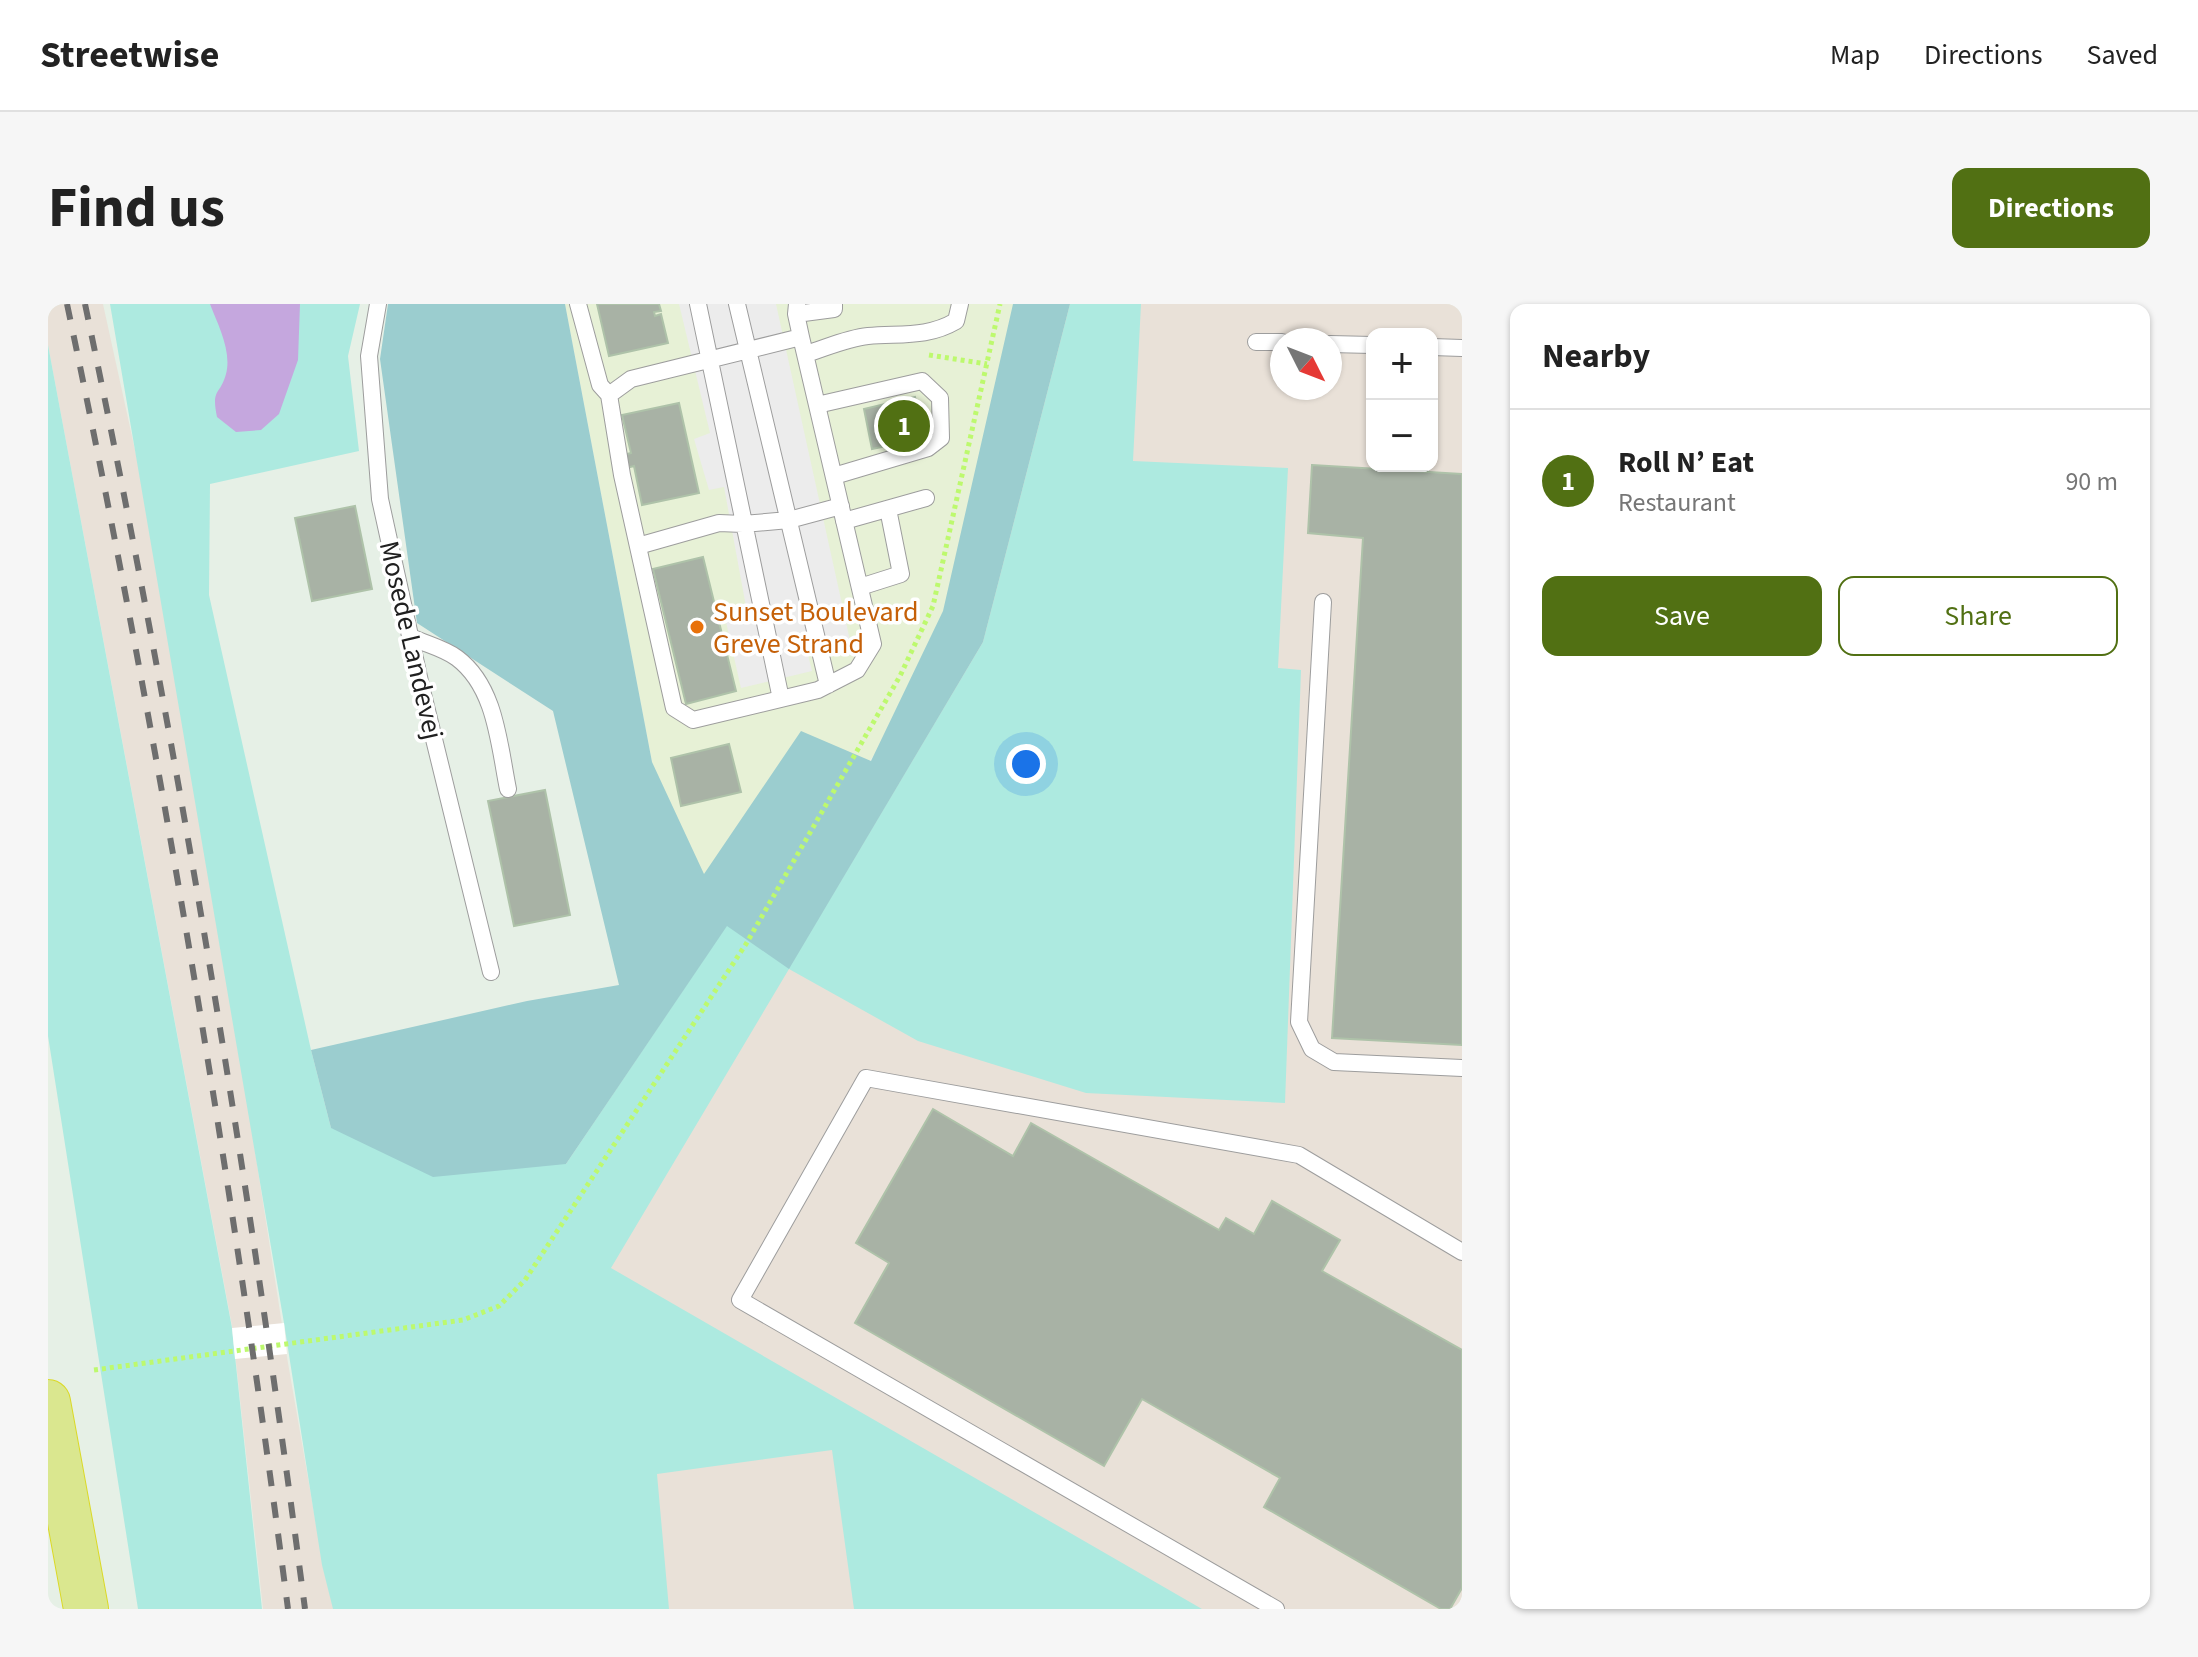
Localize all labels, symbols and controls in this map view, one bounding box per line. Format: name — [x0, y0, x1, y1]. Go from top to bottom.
text: Streetwise — [40, 28, 219, 82]
text: Map — [1830, 35, 1880, 75]
text: Directions — [1924, 35, 2043, 75]
text: Saved — [2087, 35, 2158, 75]
button: Directions — [1952, 168, 2150, 248]
text: Find us — [48, 169, 225, 248]
north arrow — [1270, 328, 1342, 400]
map controls — [1366, 328, 1438, 472]
button: + — [1366, 328, 1438, 400]
text: Nearby — [1542, 332, 1650, 381]
pin: 1 — [878, 396, 930, 456]
button: − — [1366, 400, 1438, 472]
text: Roll N’ Eat — [1618, 441, 1754, 484]
text: 1 — [1561, 463, 1575, 500]
text: 90 m — [2065, 463, 2118, 500]
text: Restaurant — [1618, 484, 1736, 521]
street label: Mosede Landevej — [369, 537, 453, 743]
button: Save — [1542, 576, 1822, 656]
button: Share — [1838, 576, 2118, 656]
place label: Sunset Boulevard Greve Strand — [713, 592, 919, 664]
marker: Sunset Boulevard Greve Strand — [688, 618, 706, 636]
your location — [1006, 744, 1046, 784]

